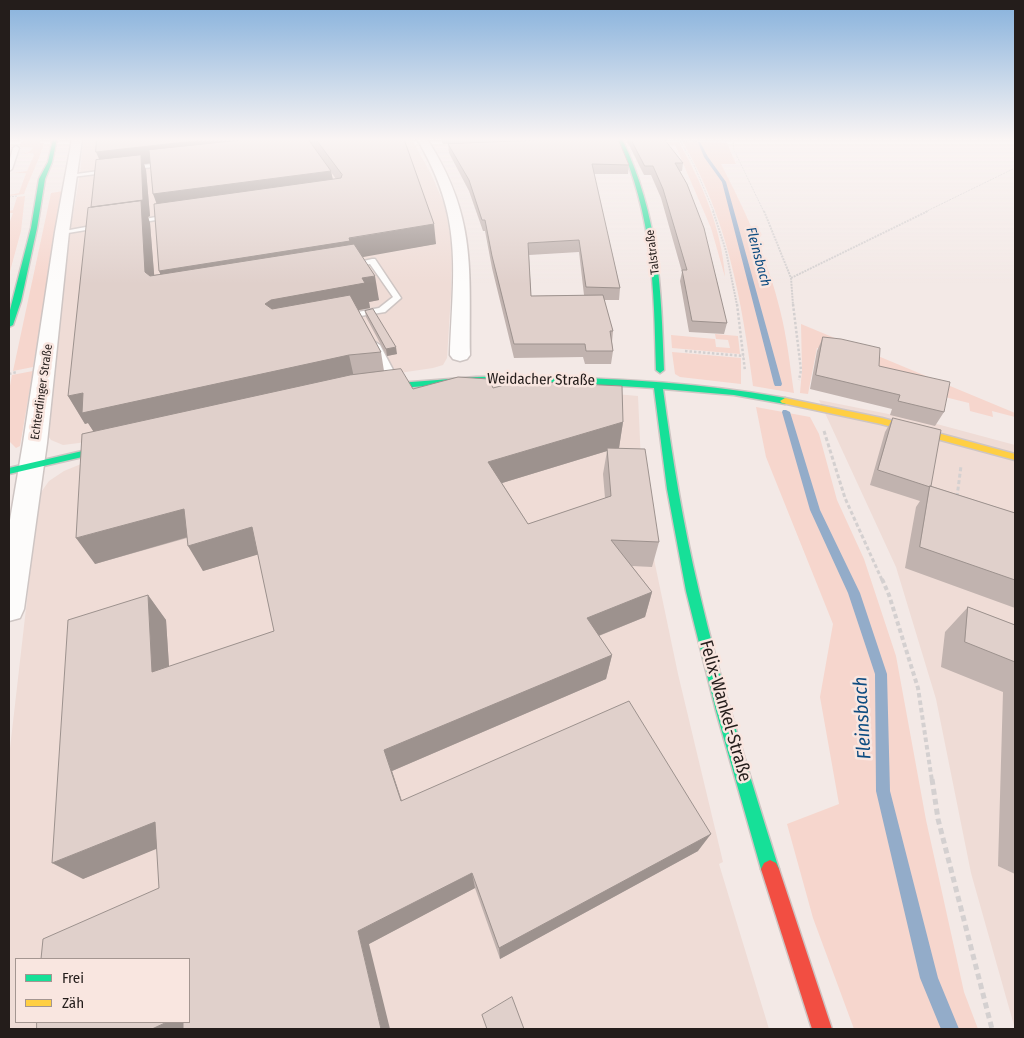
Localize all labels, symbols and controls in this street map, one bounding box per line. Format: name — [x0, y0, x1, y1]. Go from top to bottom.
water label: Fleinsbach — [742, 225, 774, 289]
street label: Talstraße — [643, 229, 663, 275]
street label: Echterdinger Straße — [28, 343, 56, 441]
street label: Weidacher Straße — [487, 370, 595, 390]
street label: Felix-Wankel-Straße — [694, 638, 756, 784]
water label: Fleinsbach — [849, 676, 877, 760]
legend — [15, 958, 190, 1023]
text: Frei — [62, 969, 84, 987]
text: Zäh — [62, 994, 84, 1012]

